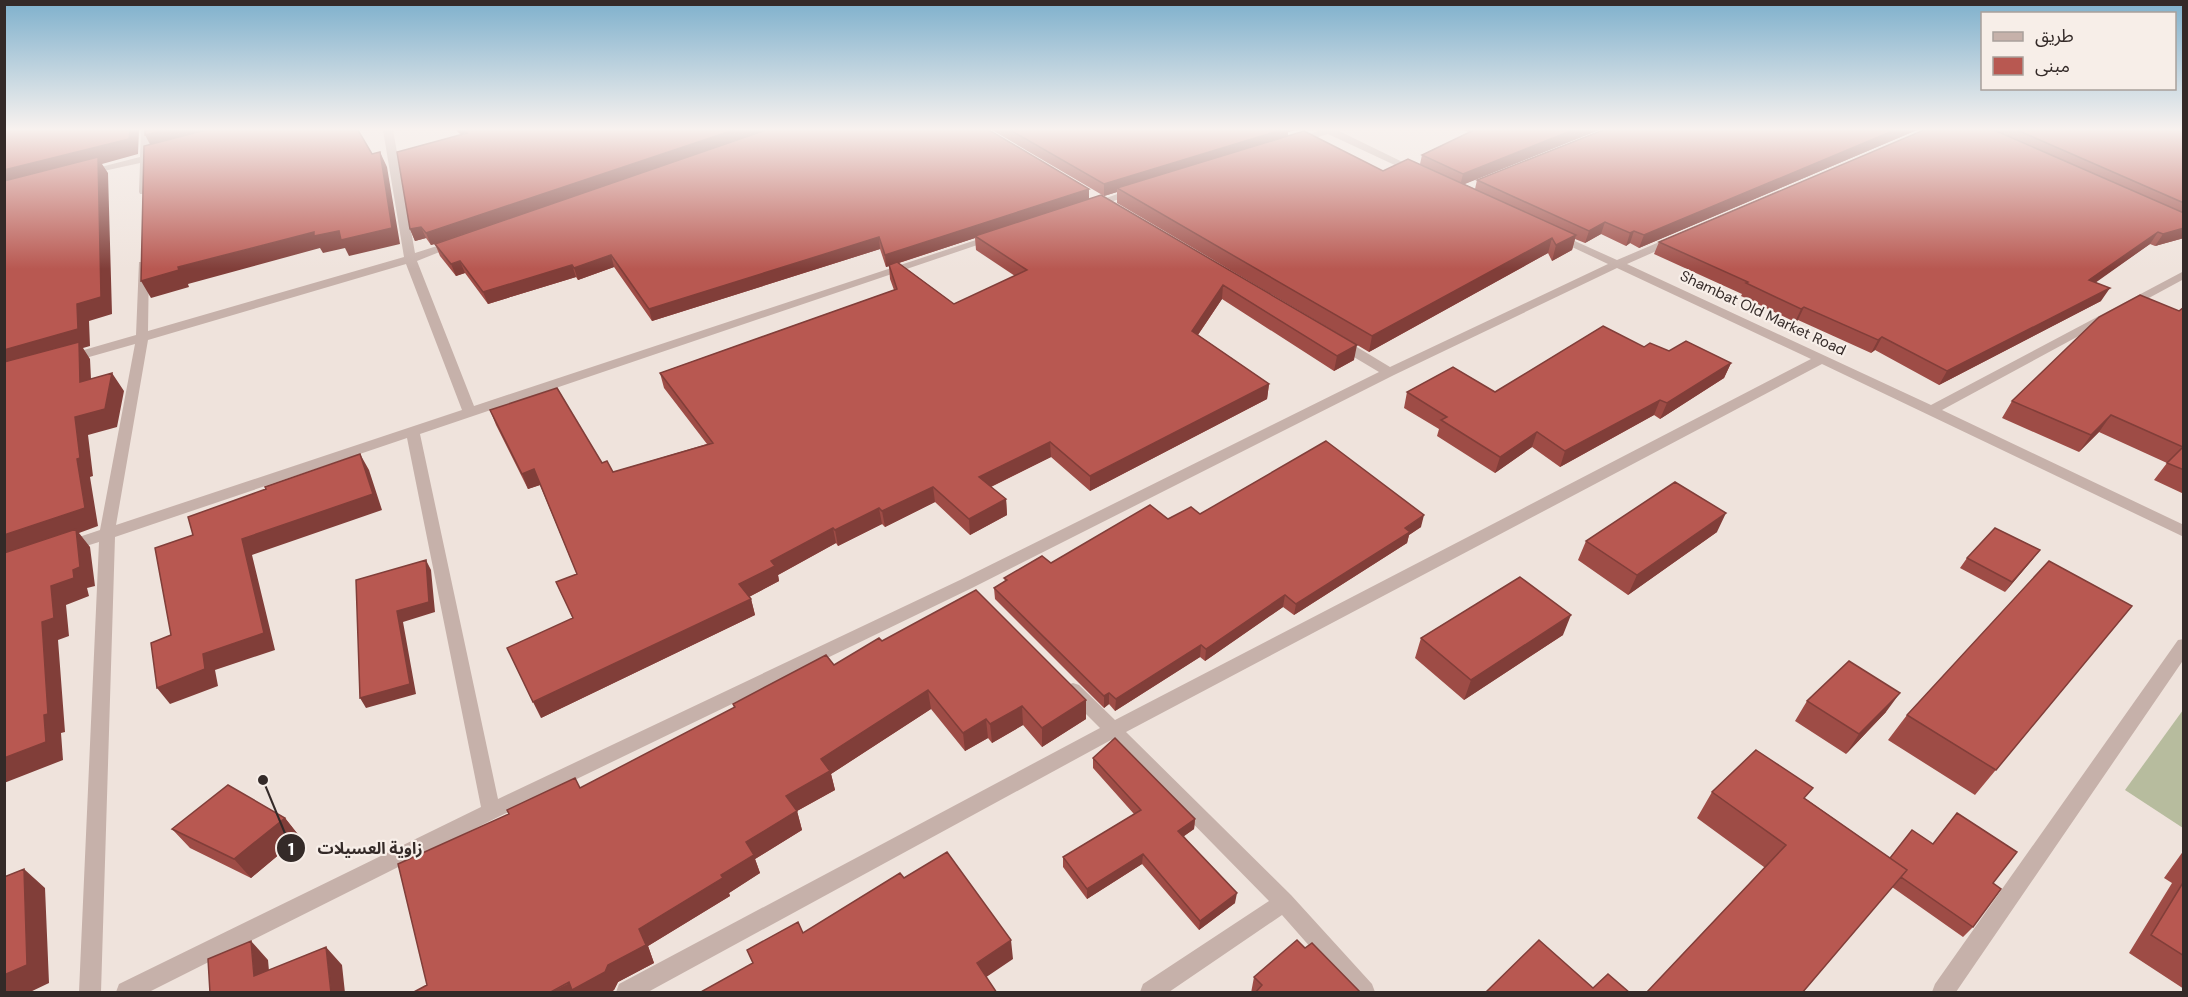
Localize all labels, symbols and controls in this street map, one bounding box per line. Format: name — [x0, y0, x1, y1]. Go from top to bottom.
legend — [1981, 12, 2176, 90]
text: طريق — [2035, 24, 2074, 48]
text: مبنى — [2035, 54, 2070, 78]
street label: Shambat Old Market Road — [1677, 266, 1849, 360]
callout: زاوية العسيلات — [276, 831, 435, 865]
text: 1 — [288, 837, 294, 861]
text: زاوية العسيلات — [318, 838, 422, 859]

